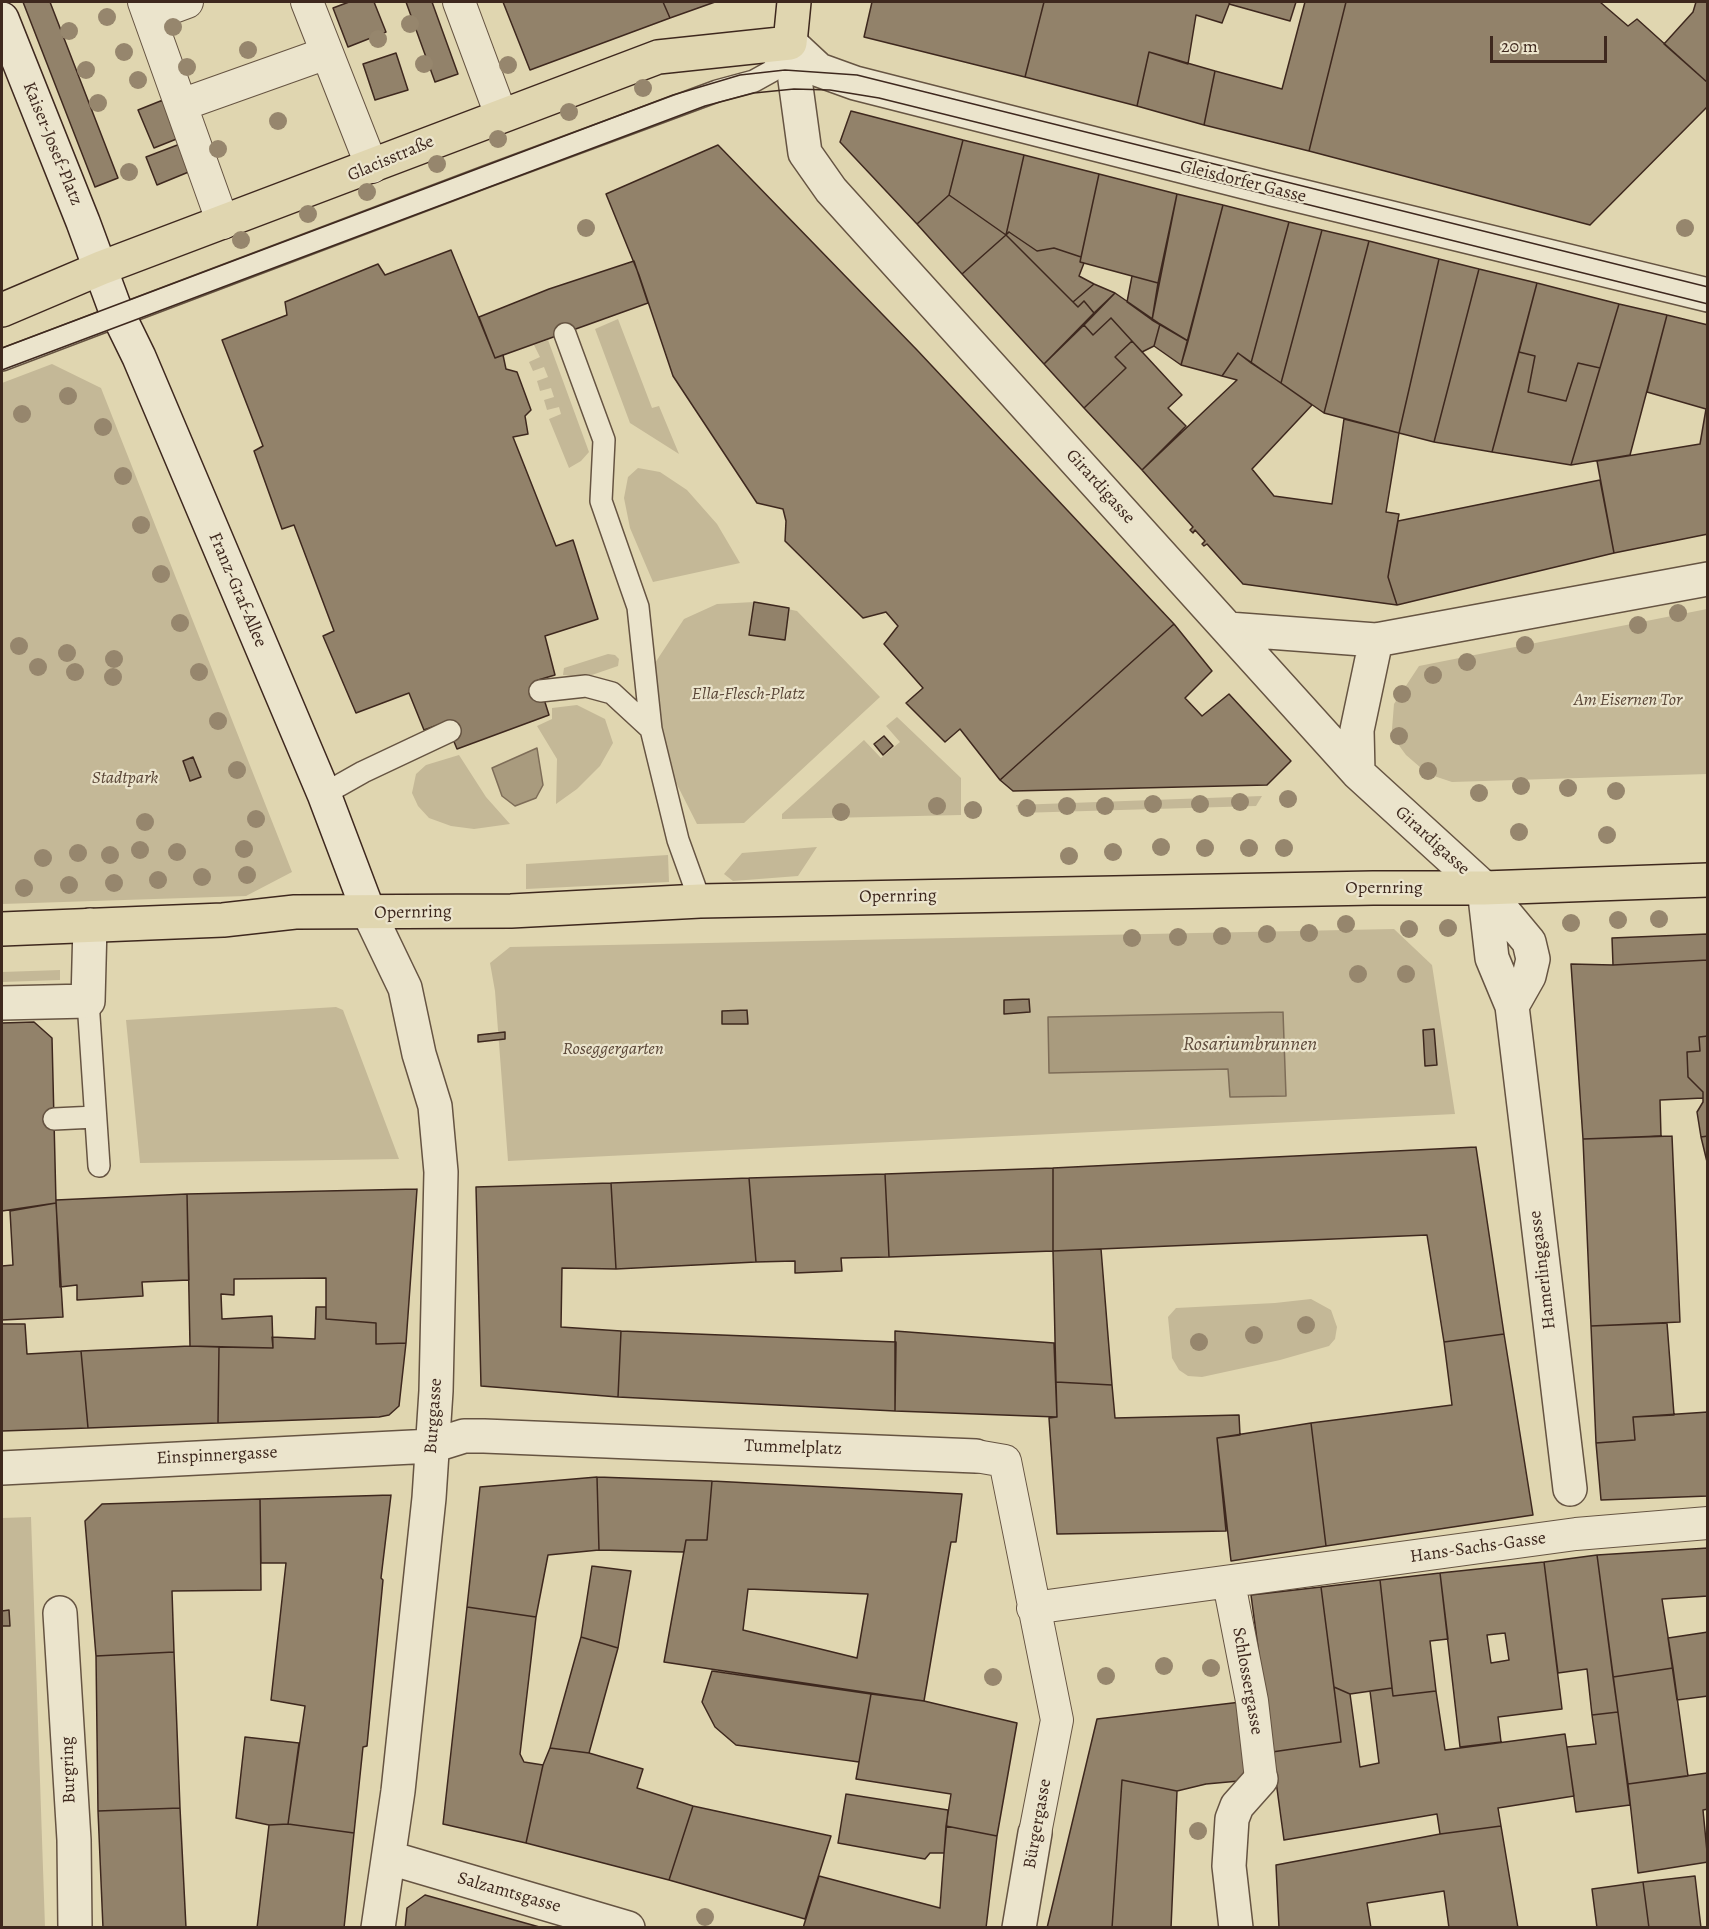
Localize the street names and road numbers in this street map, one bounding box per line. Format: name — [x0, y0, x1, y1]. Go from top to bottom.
street label: Kaiser-Josef-Platz — [17, 79, 87, 209]
street label: Glacisstraße — [345, 131, 437, 187]
street label: Gleisdorfer Gasse — [1178, 156, 1308, 208]
street label: Girardigasse — [1061, 445, 1139, 529]
street label: Franz-Graf-Allee — [203, 529, 271, 651]
street label: Girardigasse — [1390, 802, 1474, 880]
street label: Opernring — [1345, 878, 1423, 900]
street label: Opernring — [859, 886, 937, 908]
street label: Opernring — [374, 902, 452, 924]
street label: Hamerlinggasse — [1525, 1209, 1561, 1331]
street label: Burggasse — [421, 1377, 447, 1455]
street label: Tummelplatz — [744, 1435, 842, 1461]
street label: Einspinnergasse — [156, 1442, 278, 1470]
street label: Hans-Sachs-Gasse — [1409, 1528, 1547, 1568]
street label: Schlossergasse — [1227, 1625, 1267, 1737]
street label: Burgring — [57, 1736, 81, 1804]
street label: Bürgergasse — [1019, 1777, 1057, 1871]
street label: Salzamtsgasse — [455, 1868, 563, 1918]

